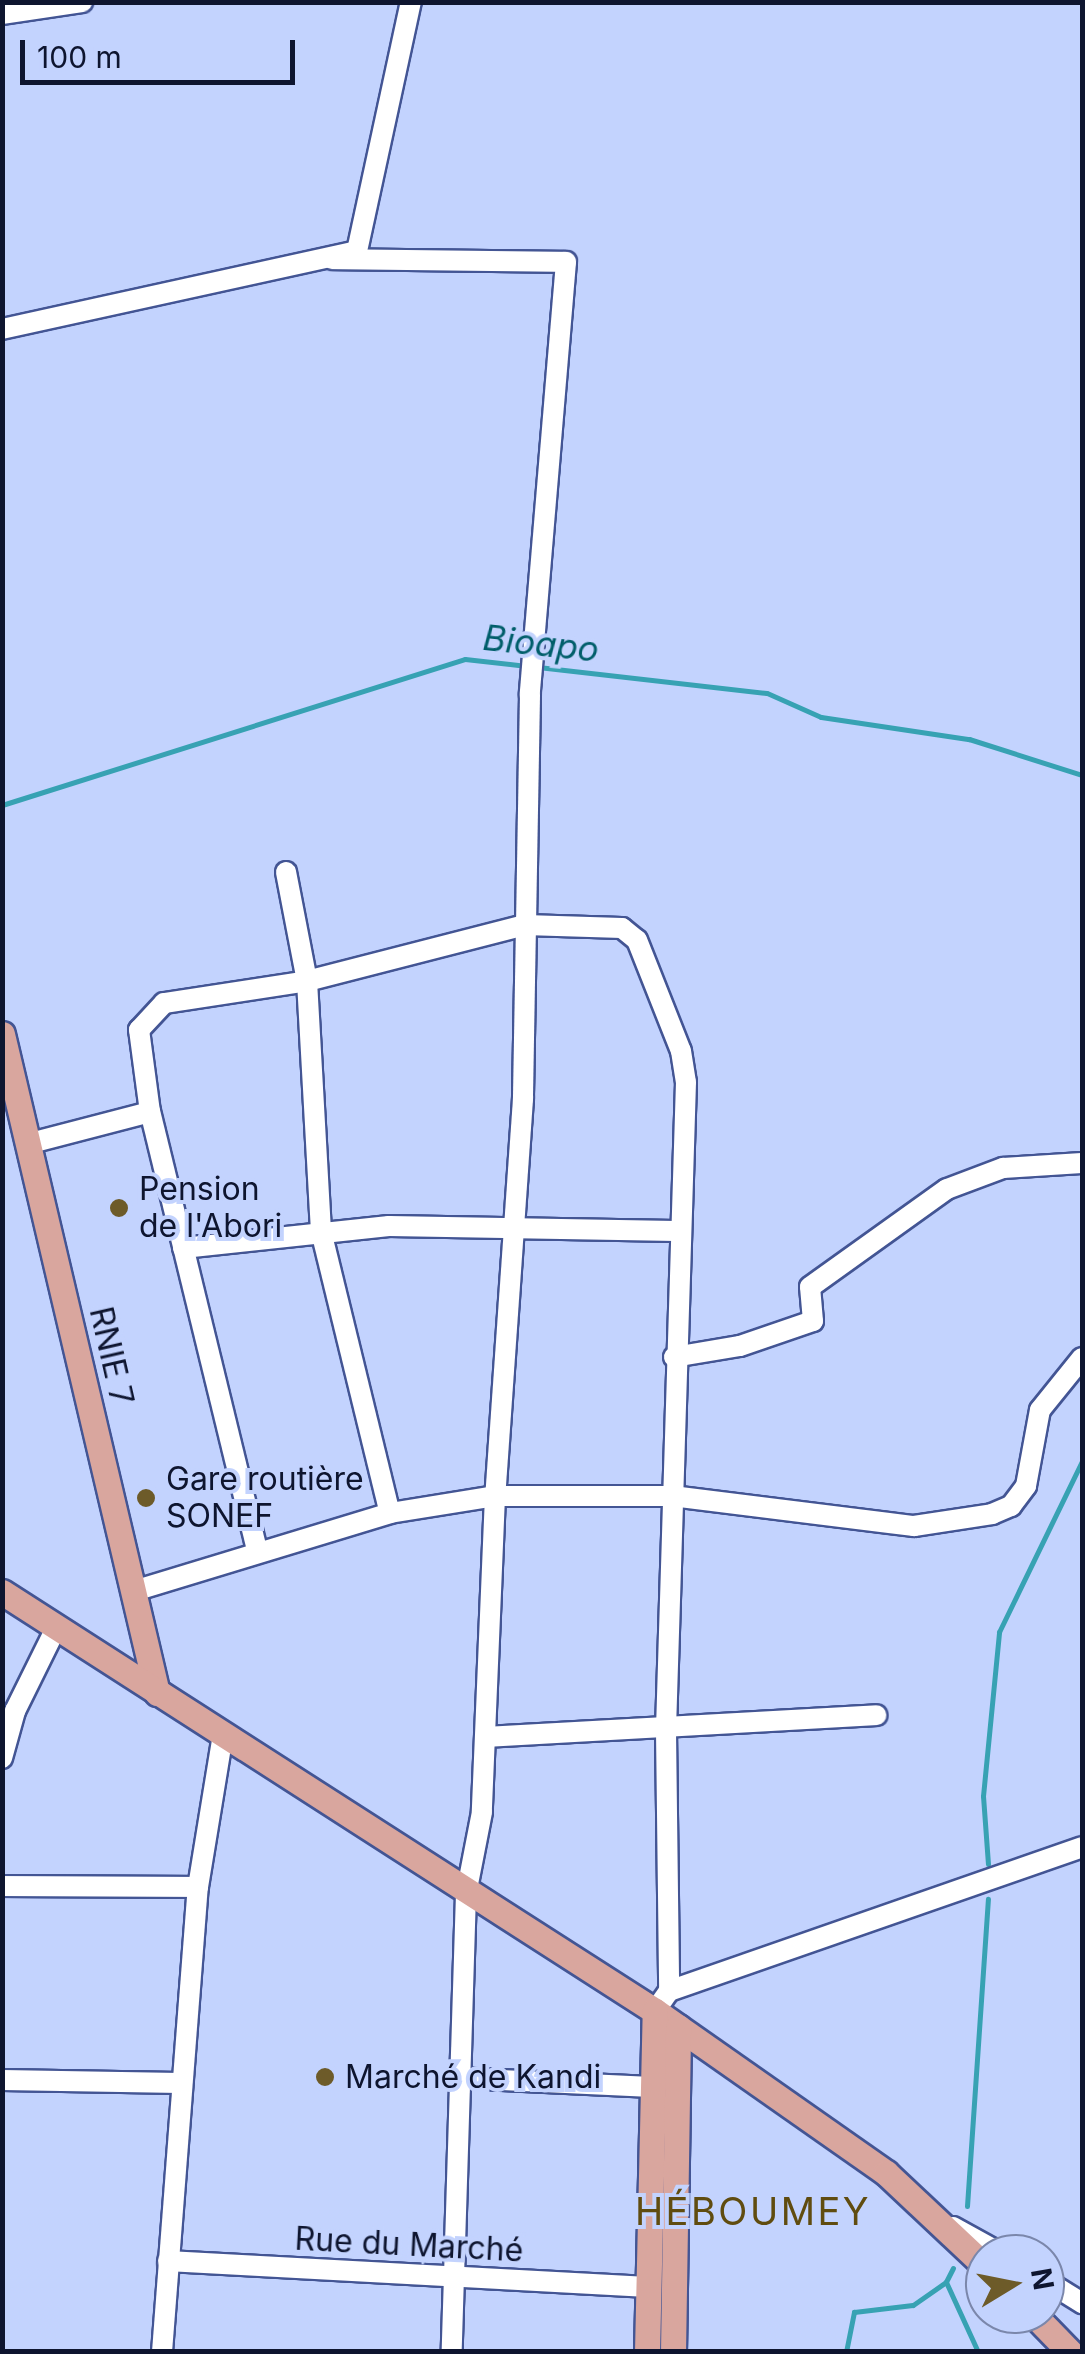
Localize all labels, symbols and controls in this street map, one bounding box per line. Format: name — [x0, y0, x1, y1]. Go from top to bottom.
scale bar — [25, 20, 300, 82]
text: 100 m — [37, 39, 122, 75]
water label: Bioapo — [481, 616, 601, 670]
place label: Pension de l'Abori — [139, 1171, 282, 1246]
marker: Pension de l'Abori — [108, 1197, 130, 1219]
street label: RNIE 7 — [81, 1303, 141, 1409]
place label: Gare routière SONEF — [166, 1461, 364, 1536]
marker: Gare routière SONEF — [135, 1487, 157, 1509]
place label: Marché de Kandi — [345, 2058, 601, 2096]
marker: Marché de Kandi — [314, 2066, 336, 2088]
district label: HÉBOUMEY — [635, 2189, 871, 2235]
street label: Rue du Marché — [294, 2220, 524, 2270]
north arrow — [965, 2234, 1065, 2334]
text: N — [1024, 2266, 1061, 2293]

